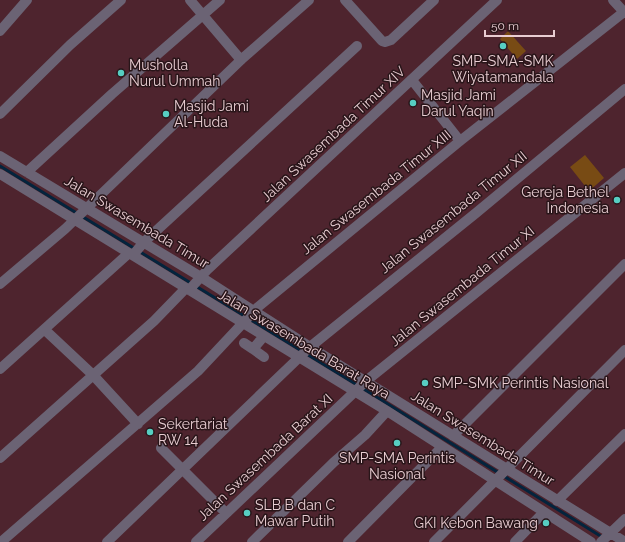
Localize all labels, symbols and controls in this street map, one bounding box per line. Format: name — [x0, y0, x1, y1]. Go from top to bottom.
scale bar — [485, 12, 554, 38]
text: 50 m — [491, 19, 519, 33]
marker: SMP-SMA-SMK Wiyatamandala — [498, 41, 508, 51]
place label: SMP-SMA-SMK Wiyatamandala — [452, 53, 554, 85]
place label: Musholla Nurul Ummah — [129, 57, 220, 89]
street label: Jalan Swasembada Timur XIV — [258, 63, 409, 205]
marker: Musholla Nurul Ummah — [116, 68, 126, 78]
place label: Masjid Jami Darul Yaqin — [421, 87, 496, 119]
place label: Masjid Jami Al-Huda — [174, 98, 249, 130]
marker: Masjid Jami Darul Yaqin — [408, 98, 418, 108]
marker: Masjid Jami Al-Huda — [161, 109, 171, 119]
street label: Jalan Swasembada Timur XIII — [297, 126, 455, 258]
street label: Jalan Swasembada Timur XII — [376, 147, 530, 277]
street label: Jalan Swasembada Timur — [62, 172, 212, 272]
place label: Gereja Bethel Indonesia — [521, 184, 609, 216]
marker: Gereja Bethel Indonesia — [612, 195, 622, 205]
street label: Jalan Swasembada Timur XI — [387, 223, 537, 349]
street label: Jalan Swasembada Barat Raya — [215, 286, 393, 402]
place label: SMP-SMK Perintis Nasional — [433, 375, 609, 391]
marker: SMP-SMK Perintis Nasional — [420, 378, 430, 388]
street label: Jalan Swasembada Timur — [408, 387, 558, 489]
street label: Jalan Swasembada Barat XI — [194, 390, 336, 524]
place label: Sekertariat RW 14 — [158, 416, 228, 448]
marker: Sekertariat RW 14 — [145, 427, 155, 437]
marker: SMP-SMA Perintis Nasional — [392, 438, 402, 448]
place label: SMP-SMA Perintis Nasional — [339, 450, 455, 482]
place label: SLB B dan C Mawar Putih — [255, 497, 336, 529]
marker: SLB B dan C Mawar Putih — [242, 508, 252, 518]
place label: GKI Kebon Bawang — [414, 515, 538, 531]
marker: GKI Kebon Bawang — [541, 518, 551, 528]

